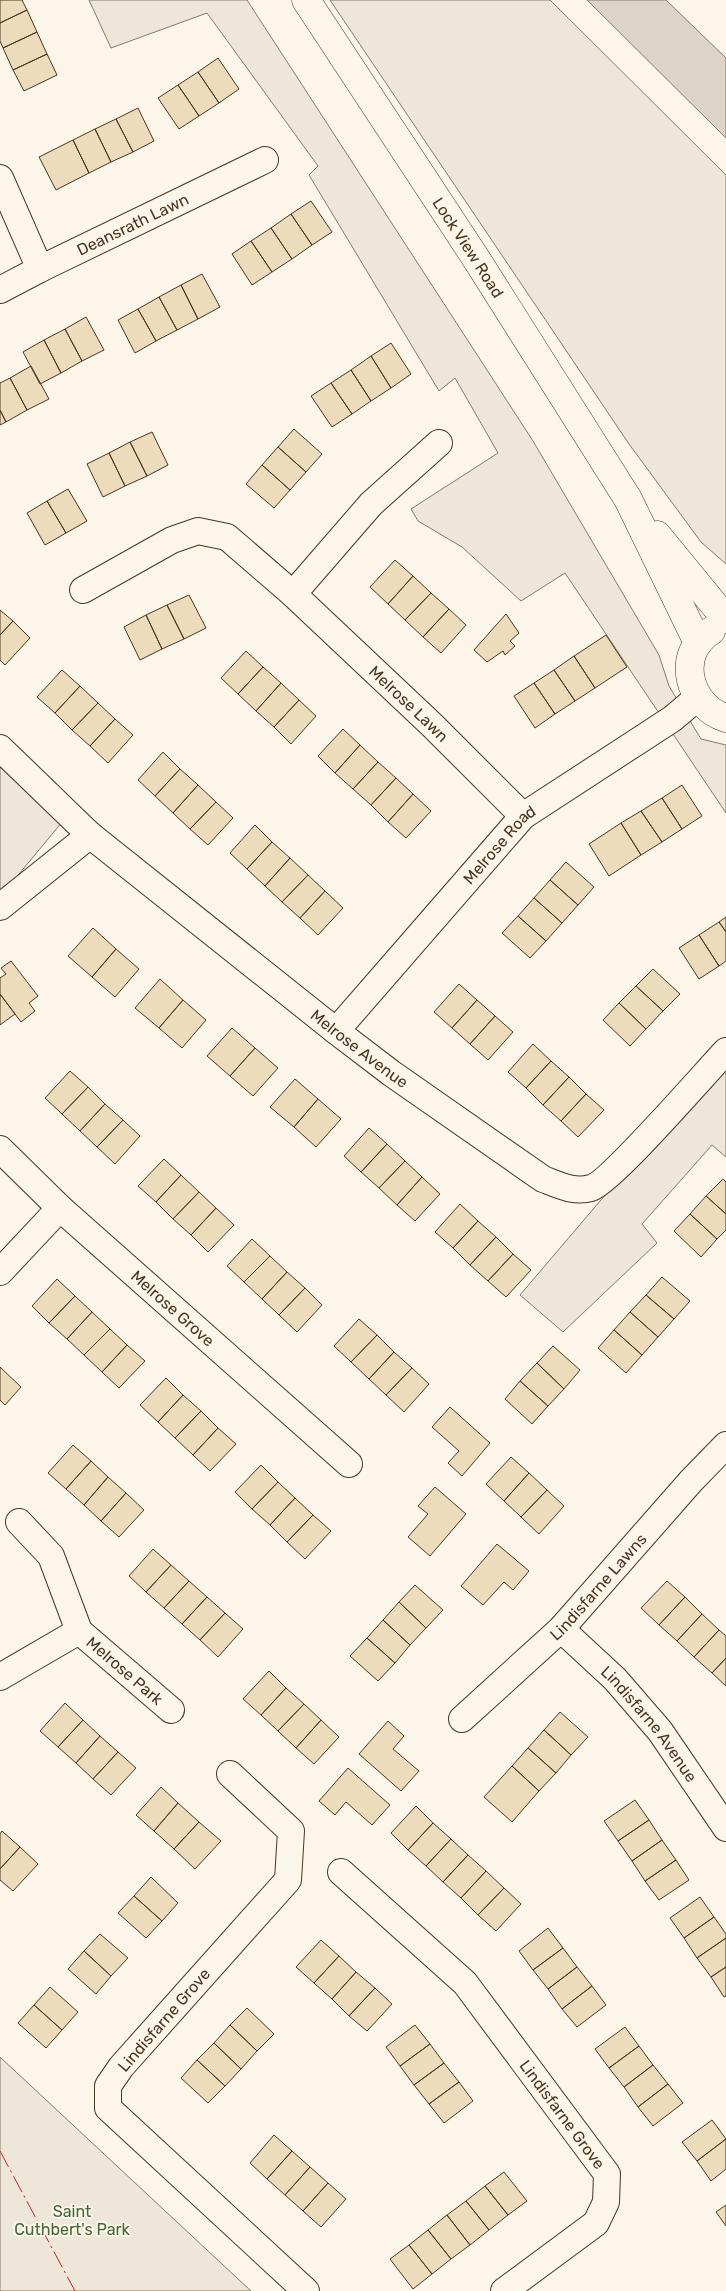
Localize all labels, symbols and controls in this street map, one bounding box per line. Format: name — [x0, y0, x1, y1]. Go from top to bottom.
street label: Deansrath Lawn — [74, 189, 191, 259]
street label: Lock View Road — [429, 194, 508, 301]
street label: Melrose Lawn — [365, 662, 453, 746]
street label: Melrose Road — [459, 801, 539, 888]
street label: Melrose Avenue — [307, 1005, 412, 1092]
street label: Melrose Grove — [127, 1266, 219, 1350]
street label: Lindisfarne Lawns — [546, 1529, 650, 1644]
street label: Melrose Park — [83, 1632, 168, 1709]
street label: Lindisfarne Avenue — [597, 1662, 701, 1785]
street label: Lindisfarne Grove — [114, 1964, 214, 2076]
street label: Lindisfarne Grove — [516, 2056, 609, 2173]
park label: Saint Cuthbert's Park — [14, 2202, 131, 2239]

